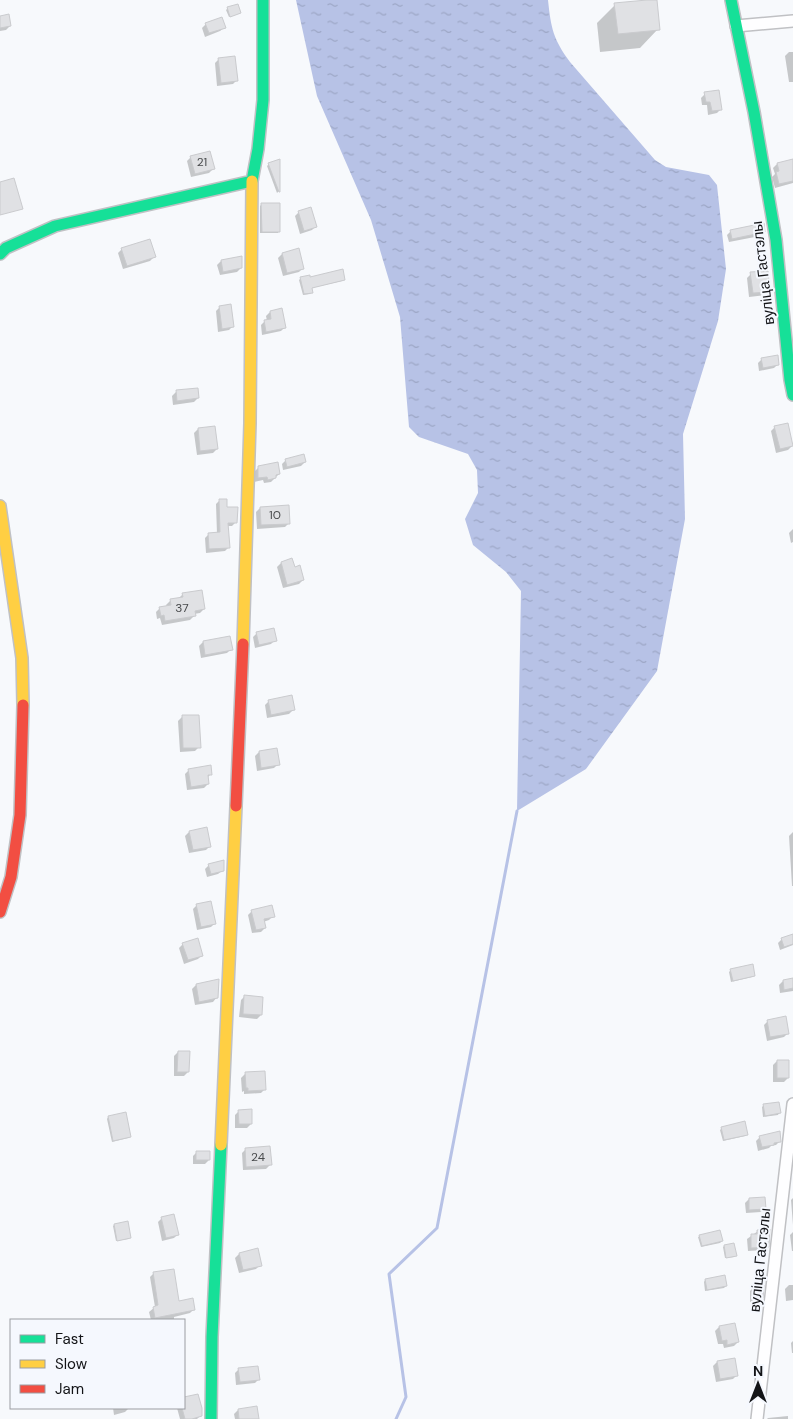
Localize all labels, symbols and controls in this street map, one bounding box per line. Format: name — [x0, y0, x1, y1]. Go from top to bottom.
house number: 21 — [197, 154, 207, 170]
street label: вуліца Гастэлы — [747, 220, 779, 326]
house number: 10 — [269, 507, 281, 523]
house number: 37 — [175, 600, 189, 616]
house number: 24 — [251, 1149, 265, 1165]
street label: вуліца Гастэлы — [745, 1207, 775, 1313]
legend — [10, 1319, 185, 1409]
text: Fast — [55, 1329, 84, 1349]
text: Slow — [55, 1354, 88, 1374]
north arrow — [733, 1359, 783, 1409]
text: N — [753, 1362, 763, 1380]
text: Jam — [55, 1379, 84, 1399]

